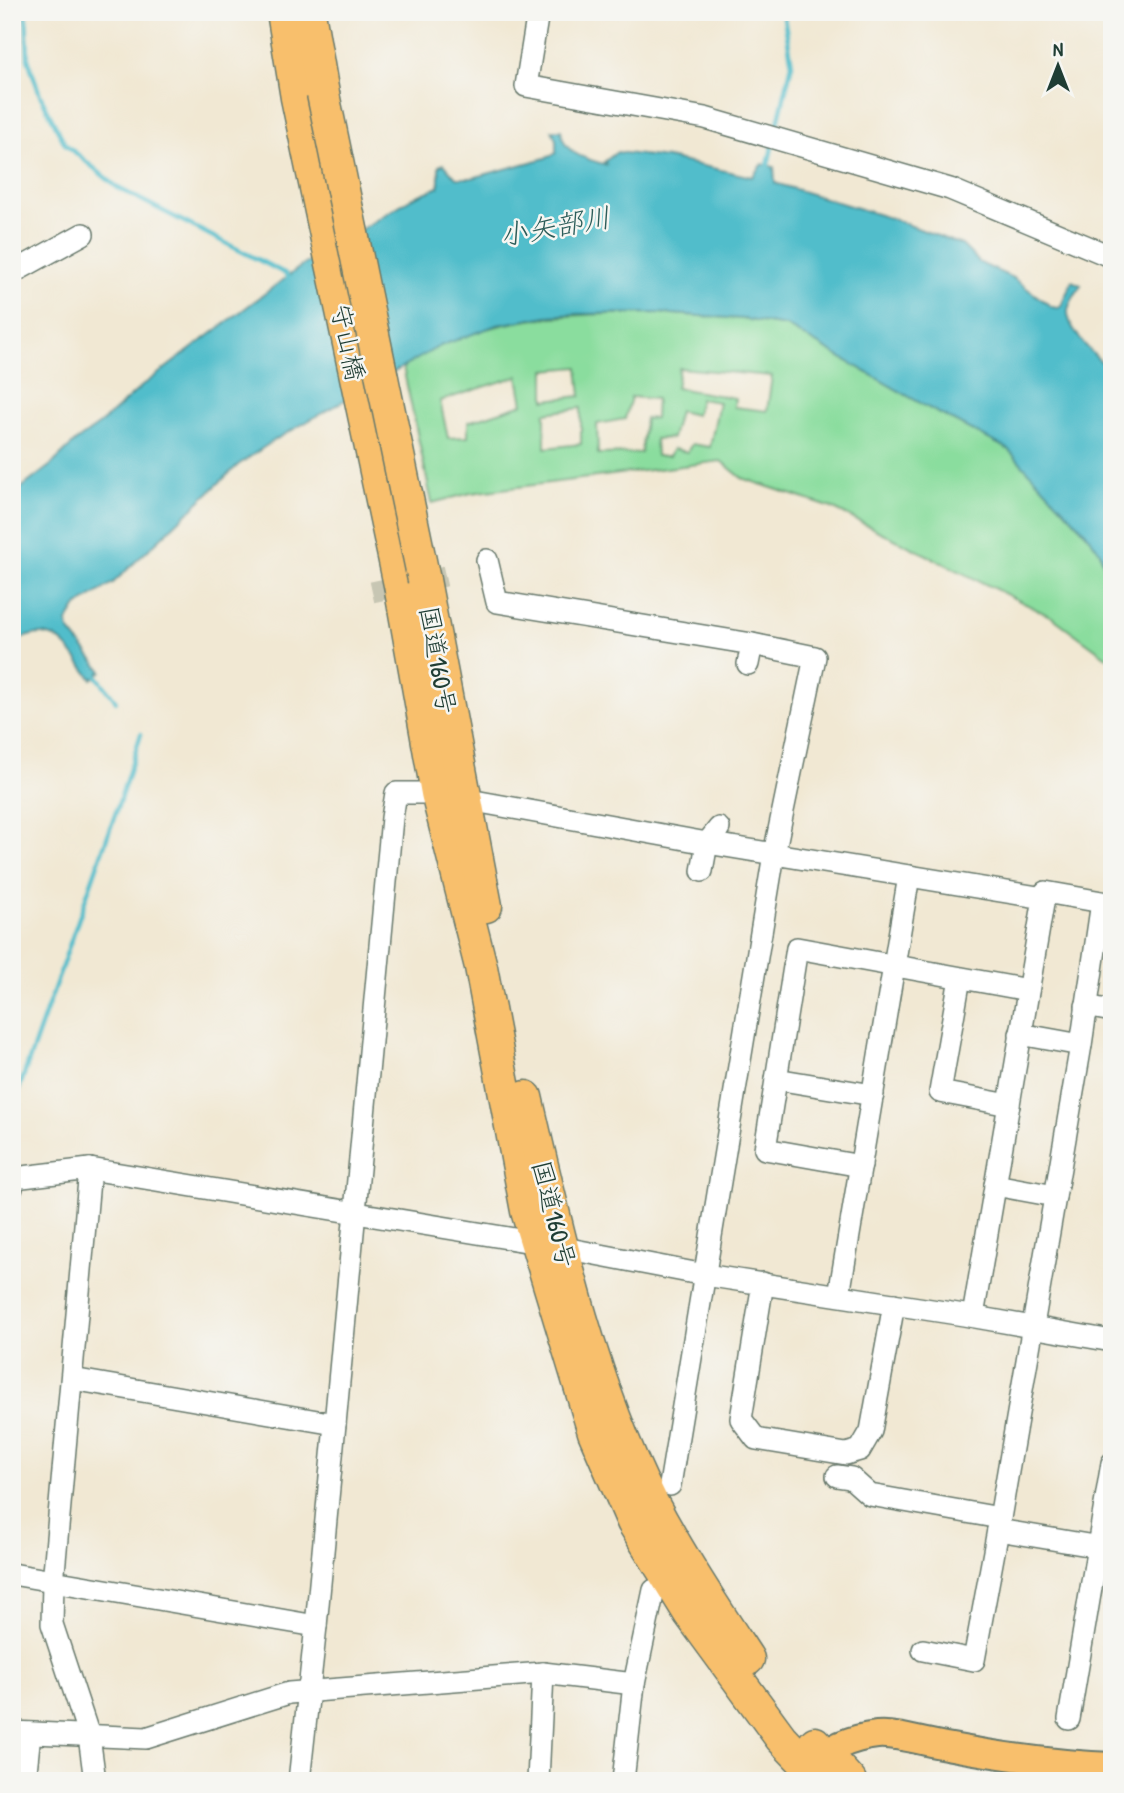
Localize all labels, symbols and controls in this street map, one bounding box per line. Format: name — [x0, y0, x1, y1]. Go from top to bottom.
north arrow — [1023, 32, 1092, 102]
text: N — [1053, 36, 1063, 62]
water label: 小矢部川 — [497, 198, 613, 254]
street label: 守山橋 — [323, 300, 374, 384]
street label: 国道160号 — [412, 603, 465, 717]
street label: 国道160号 — [524, 1157, 585, 1271]

